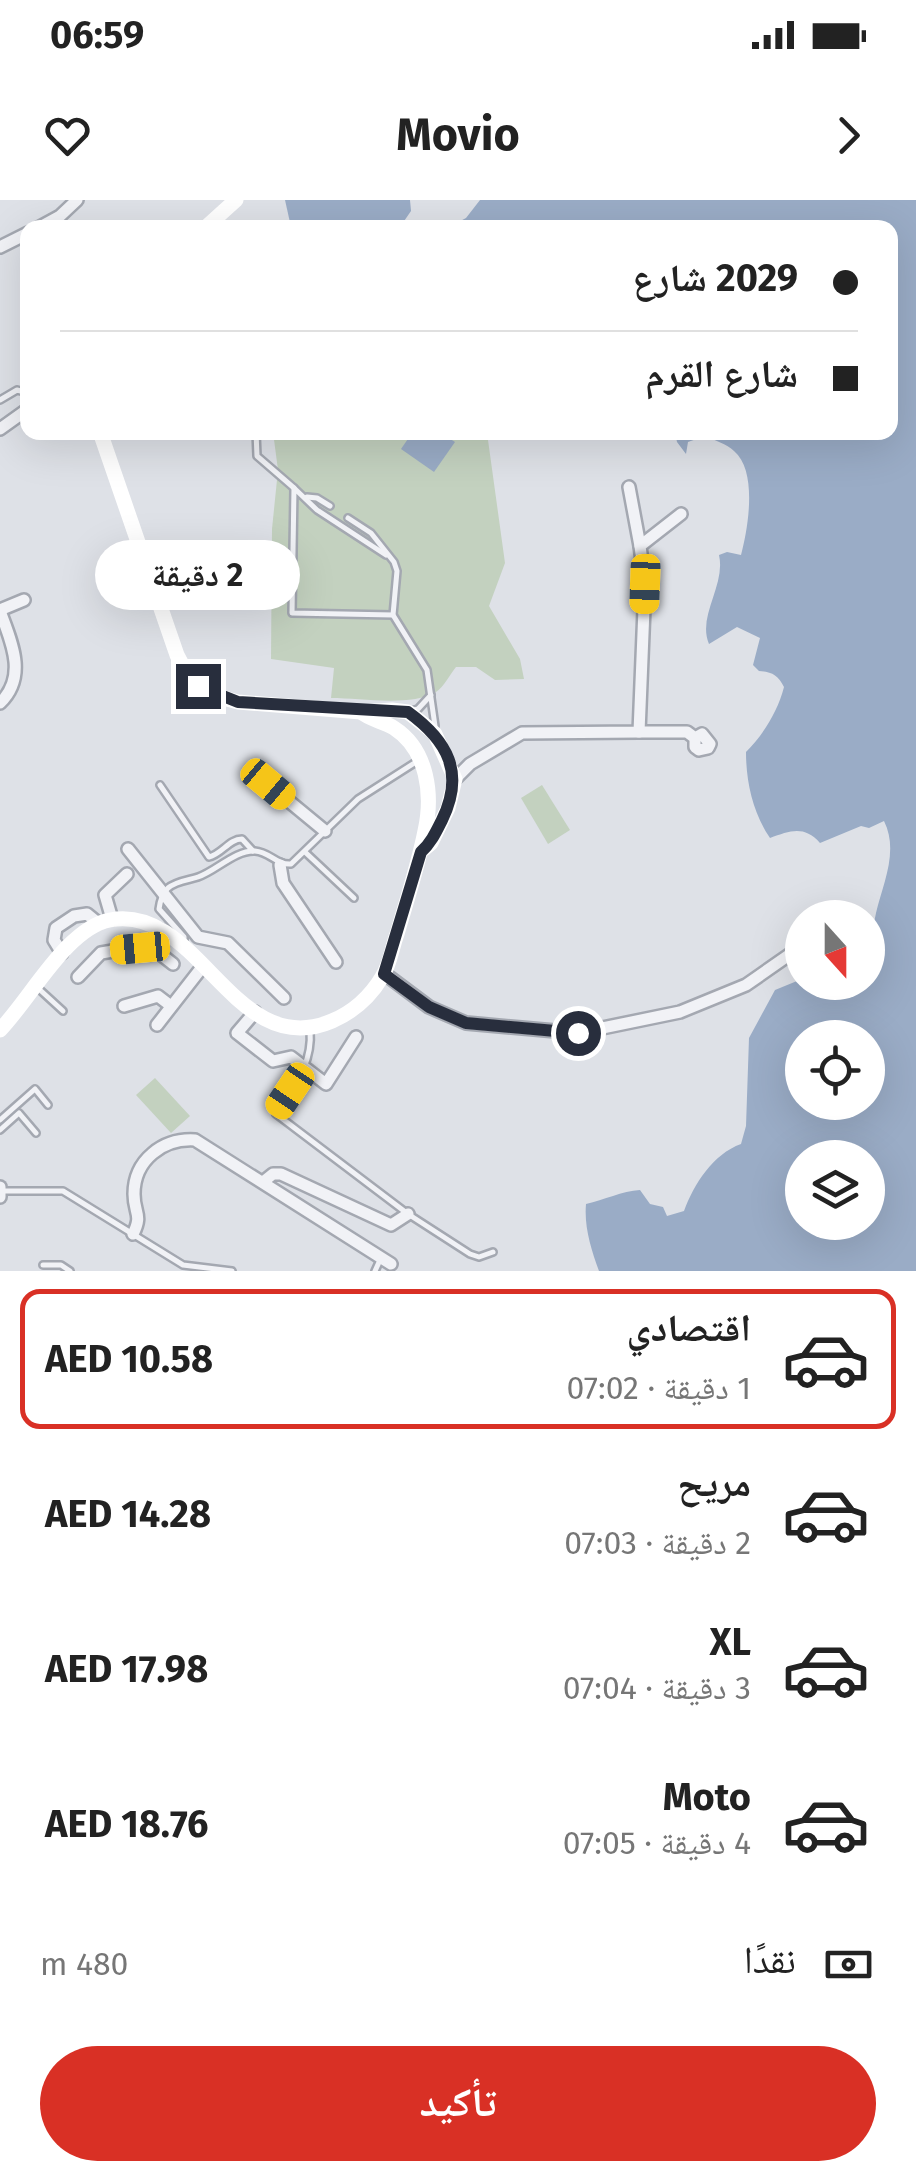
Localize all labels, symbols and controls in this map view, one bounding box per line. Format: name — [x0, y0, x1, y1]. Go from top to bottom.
text: 06:59 — [50, 12, 144, 58]
icon: heart — [40, 108, 95, 163]
text: Movio — [396, 108, 520, 162]
icon: forward — [821, 108, 876, 163]
text: 2029 شارع — [632, 255, 798, 301]
text: شارع القرم — [645, 351, 798, 397]
callout: 2 دقيقة — [96, 541, 300, 611]
car — [629, 553, 661, 615]
text: 2 دقيقة — [152, 556, 243, 594]
route end — [176, 664, 221, 709]
car — [235, 753, 301, 815]
north arrow — [785, 900, 885, 1000]
map controls — [785, 900, 885, 1240]
car — [109, 930, 171, 966]
route start — [556, 1011, 601, 1056]
button: locate — [785, 1020, 885, 1120]
car — [261, 1058, 319, 1124]
button: layers — [785, 1140, 885, 1240]
text: اقتصادي — [627, 1305, 751, 1351]
icon: car — [781, 1314, 871, 1404]
text: AED 10.58 — [45, 1336, 213, 1382]
text: 1 دقيقة · 07:02 — [567, 1369, 751, 1407]
text: مريح — [677, 1460, 751, 1506]
icon: car — [781, 1469, 871, 1559]
text: AED 14.28 — [45, 1491, 211, 1537]
text: 2 دقيقة · 07:03 — [564, 1524, 751, 1562]
text: XL — [709, 1619, 751, 1665]
icon: car — [781, 1624, 871, 1714]
text: AED 17.98 — [45, 1646, 208, 1692]
text: 3 دقيقة · 07:04 — [563, 1669, 751, 1707]
text: Moto — [663, 1774, 751, 1820]
icon: car — [781, 1779, 871, 1869]
text: AED 18.76 — [45, 1801, 209, 1847]
text: 4 دقيقة · 07:05 — [563, 1824, 751, 1862]
text: نقدًا — [744, 1937, 796, 1983]
icon: cash — [821, 1937, 876, 1992]
text: 480 m — [40, 1945, 128, 1983]
button: تأكيد — [40, 2046, 876, 2161]

